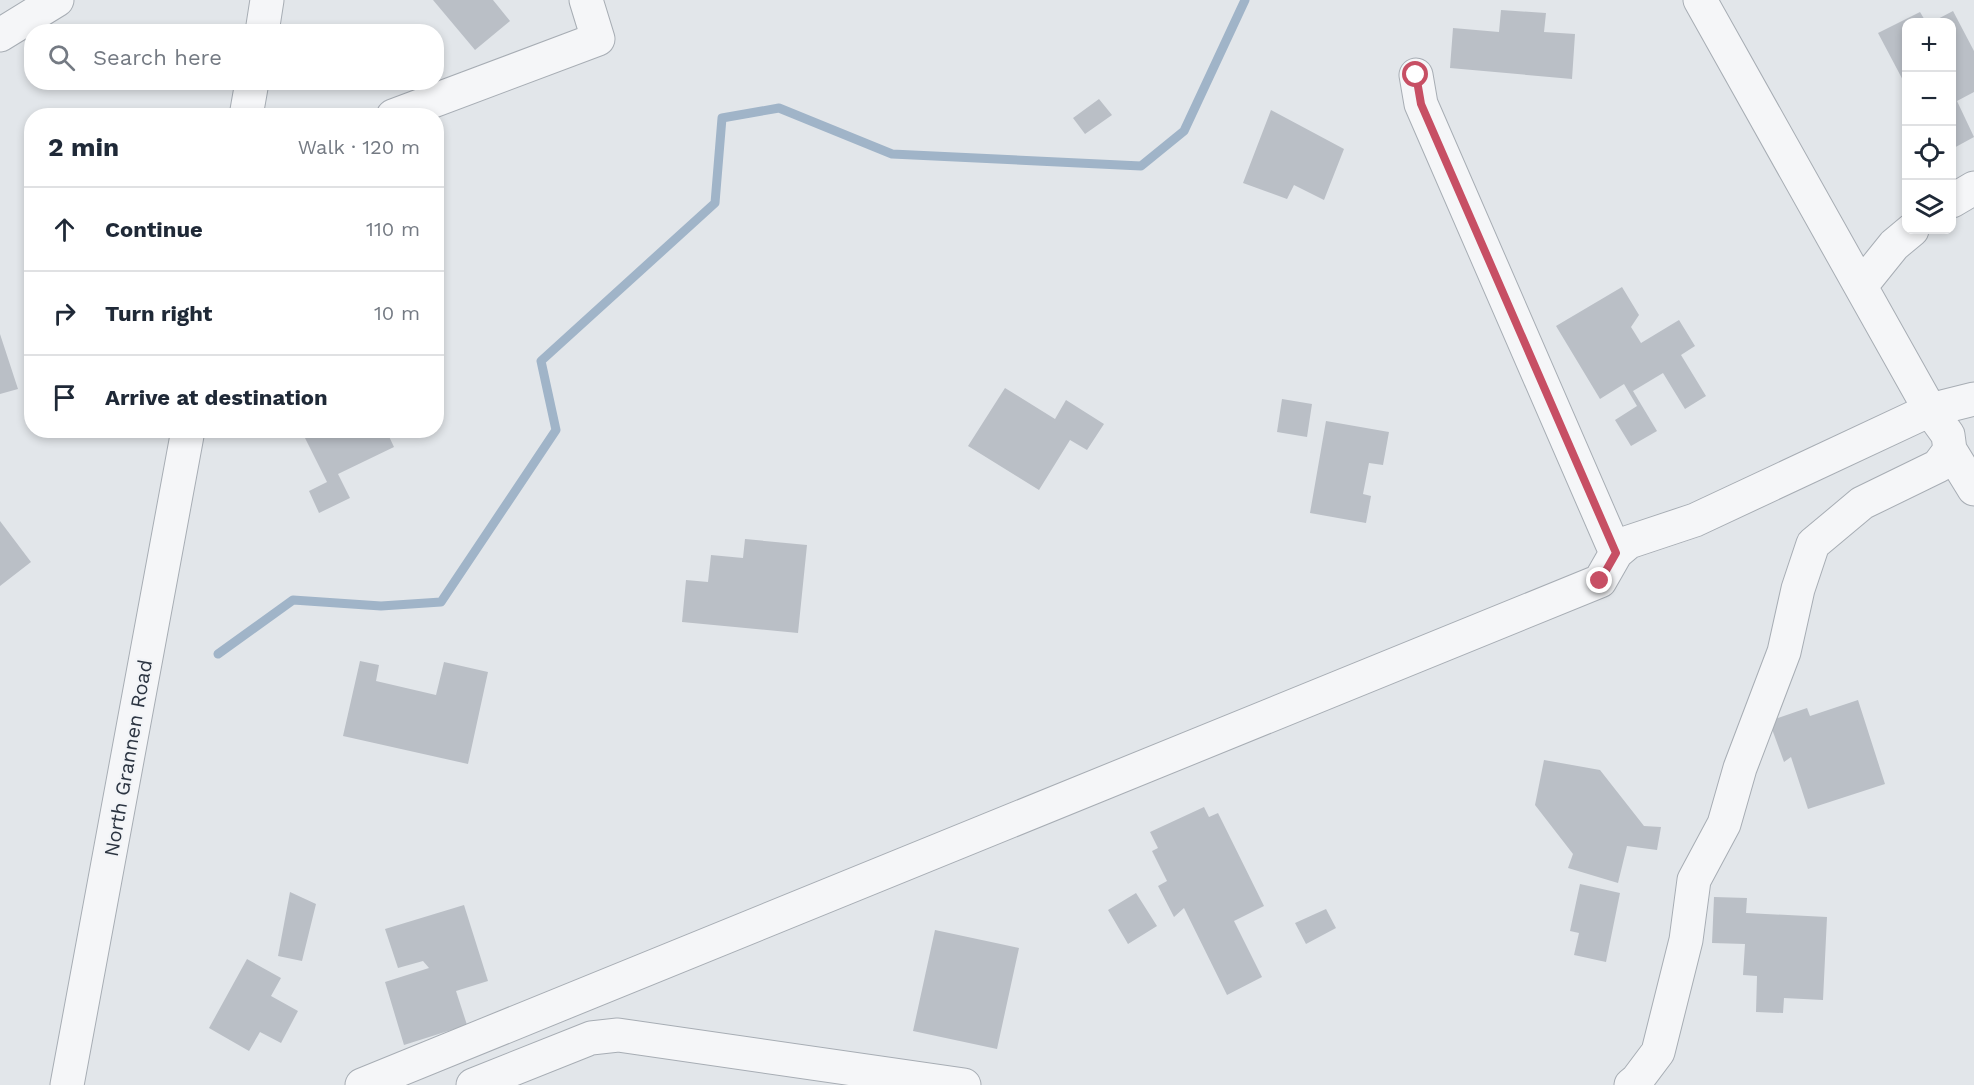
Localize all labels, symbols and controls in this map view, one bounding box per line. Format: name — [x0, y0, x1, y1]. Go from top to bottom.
map controls — [1902, 18, 1956, 234]
button: + — [1902, 18, 1956, 72]
search box — [24, 24, 444, 90]
icon: search — [45, 41, 78, 74]
text: Search here — [93, 45, 222, 70]
route start — [1402, 61, 1428, 87]
button: − — [1902, 72, 1956, 126]
button: locate — [1902, 126, 1956, 180]
text: 2 min — [48, 132, 119, 162]
text: Walk · 120 m — [298, 135, 420, 159]
button: layers — [1902, 180, 1956, 234]
icon: ahead — [48, 213, 81, 246]
text: Continue — [105, 217, 203, 242]
text: 110 m — [366, 217, 420, 241]
icon: right — [48, 297, 81, 330]
text: Turn right — [105, 301, 212, 326]
text: 10 m — [374, 301, 420, 325]
icon: arrive — [48, 381, 81, 414]
text: Arrive at destination — [105, 385, 328, 410]
route end — [1586, 567, 1612, 593]
street label: North Grannen Road — [99, 658, 157, 858]

